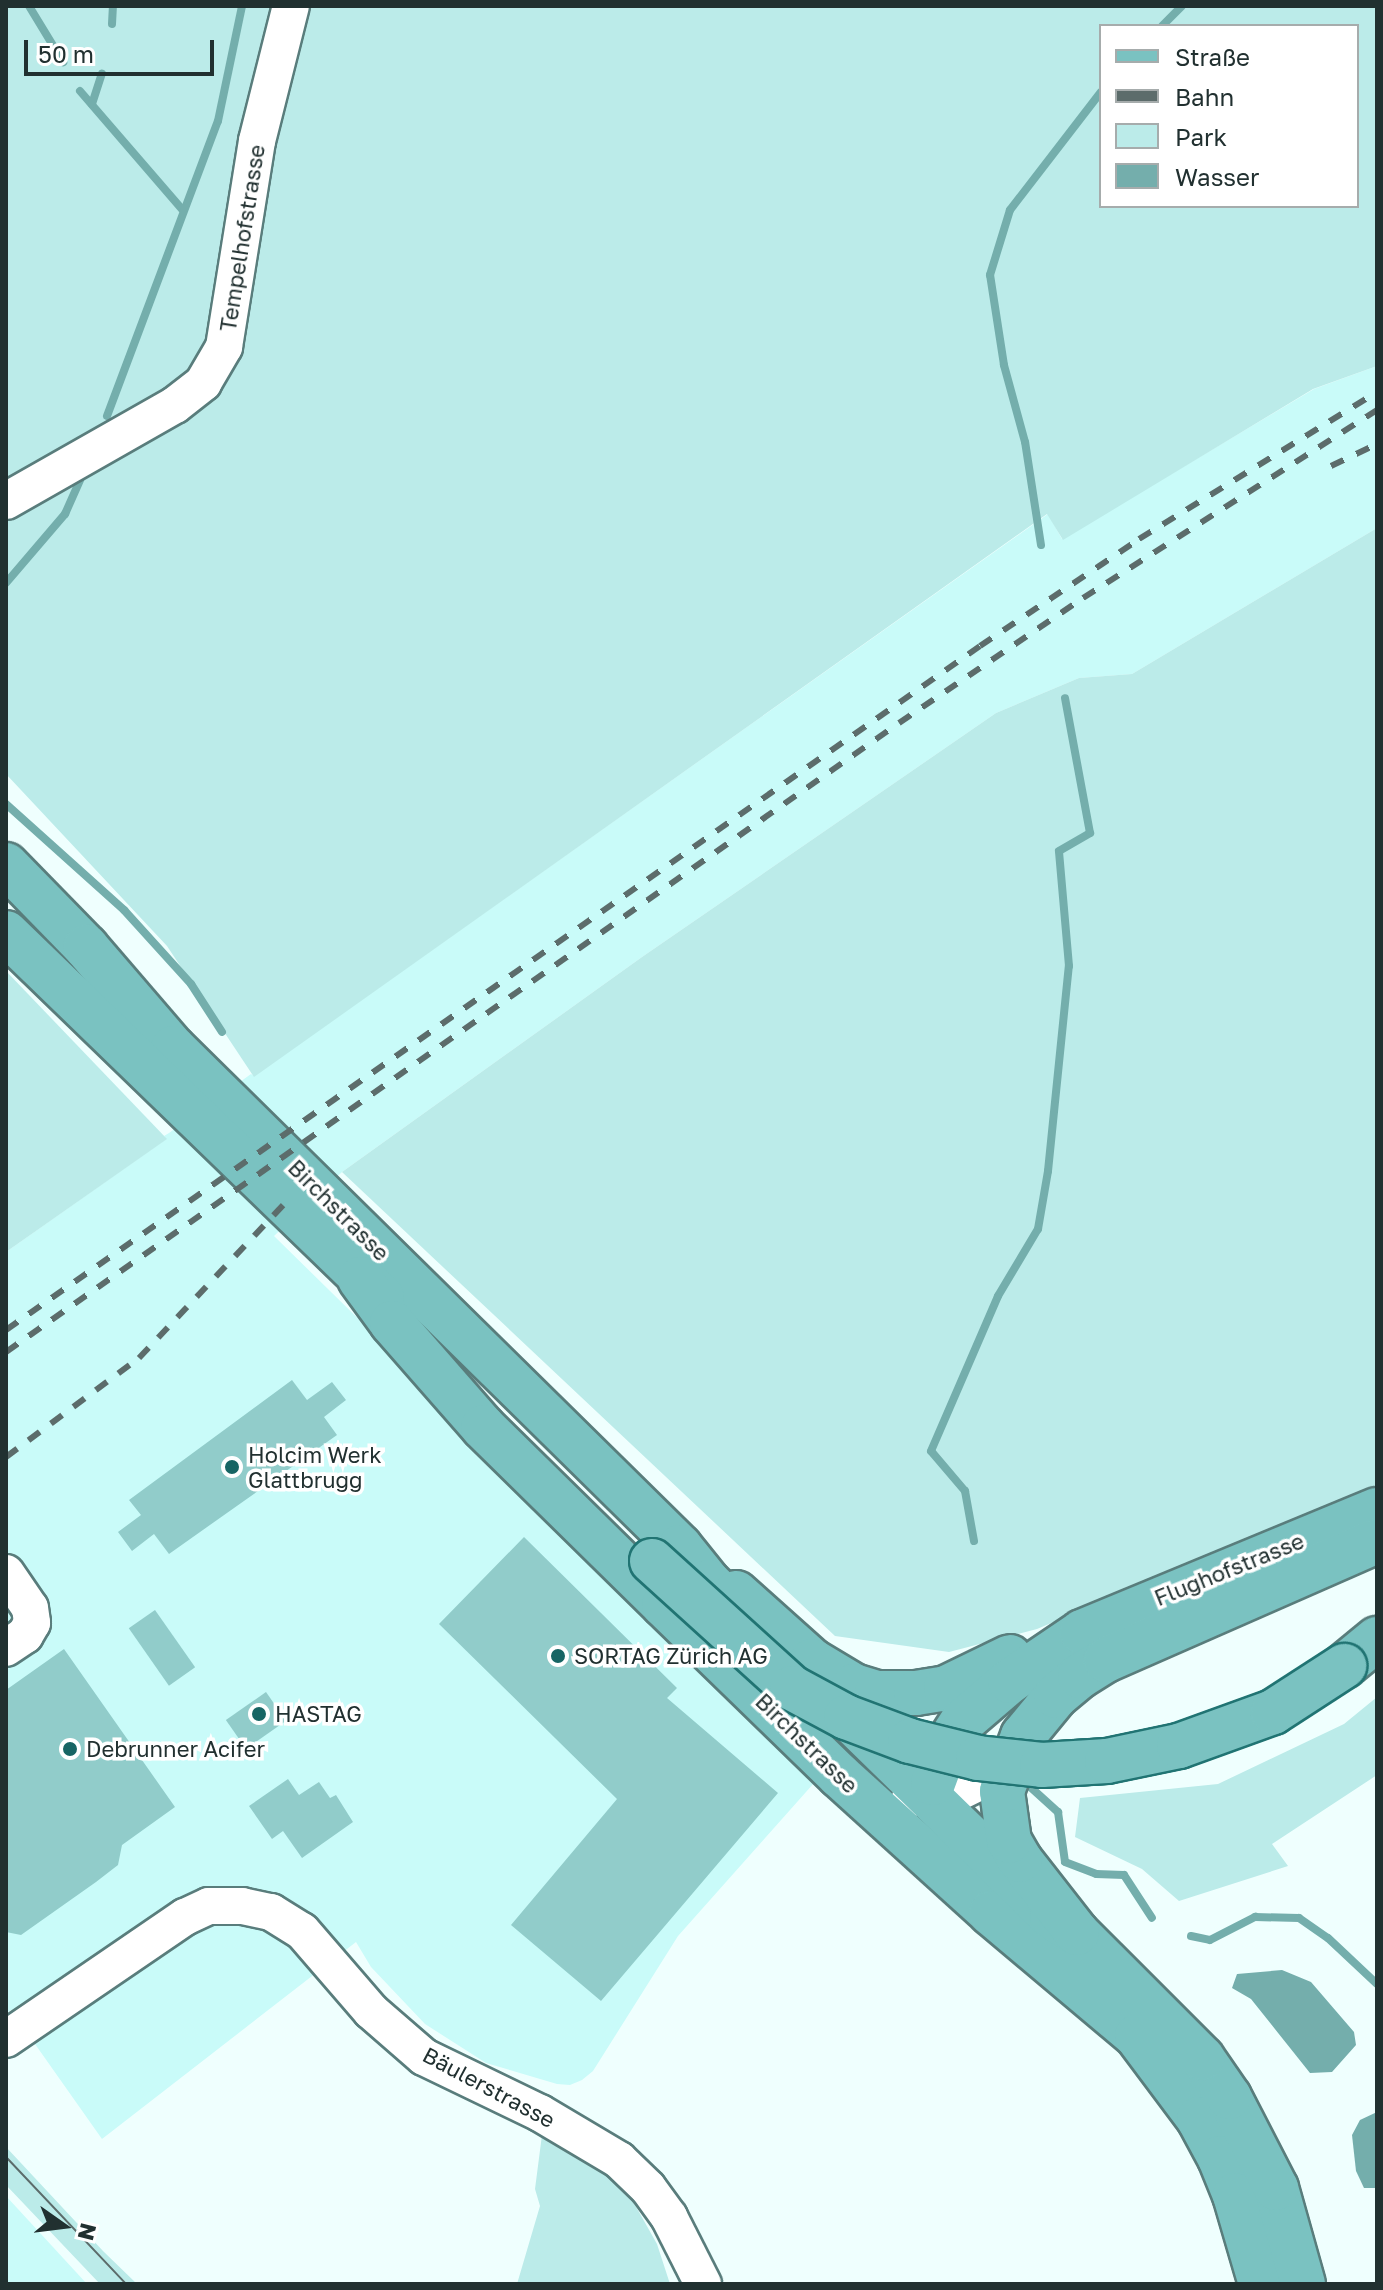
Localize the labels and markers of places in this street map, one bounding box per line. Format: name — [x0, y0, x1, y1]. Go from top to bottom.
place label: Holcim Werk Glattbrugg — [248, 1441, 382, 1492]
marker: Holcim Werk Glattbrugg — [223, 1458, 241, 1476]
place label: SORTAG Zürich AG — [574, 1643, 768, 1669]
marker: SORTAG Zürich AG — [549, 1647, 567, 1665]
place label: HASTAG — [275, 1701, 362, 1727]
marker: HASTAG — [250, 1705, 268, 1723]
place label: Debrunner Acifer — [86, 1736, 265, 1762]
marker: Debrunner Acifer — [61, 1740, 79, 1758]

